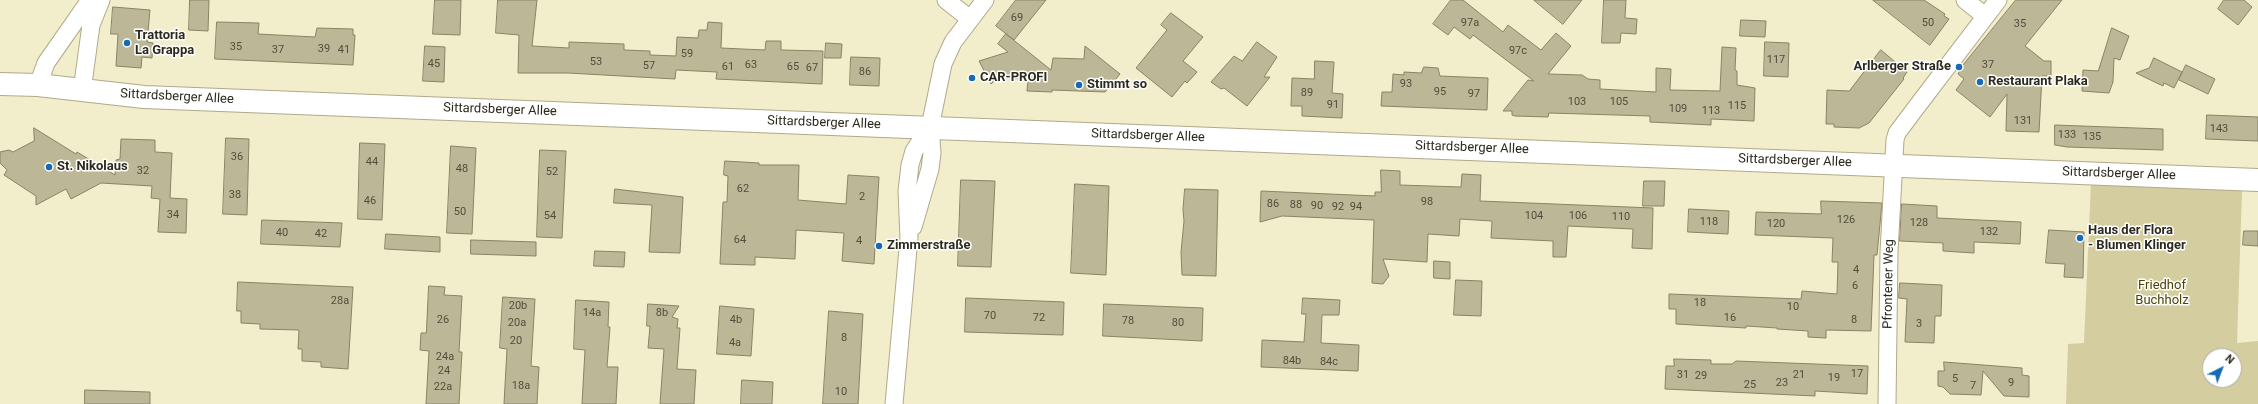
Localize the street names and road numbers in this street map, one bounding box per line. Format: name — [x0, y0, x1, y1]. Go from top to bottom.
street label: Sittardsberger Allee — [120, 86, 234, 108]
street label: Sittardsberger Allee — [443, 100, 557, 120]
street label: Sittardsberger Allee — [767, 113, 881, 133]
street label: Sittardsberger Allee — [1091, 126, 1205, 146]
street label: Sittardsberger Allee — [1415, 138, 1529, 158]
street label: Sittardsberger Allee — [1738, 151, 1852, 171]
street label: Sittardsberger Allee — [2062, 164, 2176, 184]
street label: Pfrontener Weg — [1880, 239, 1898, 329]

